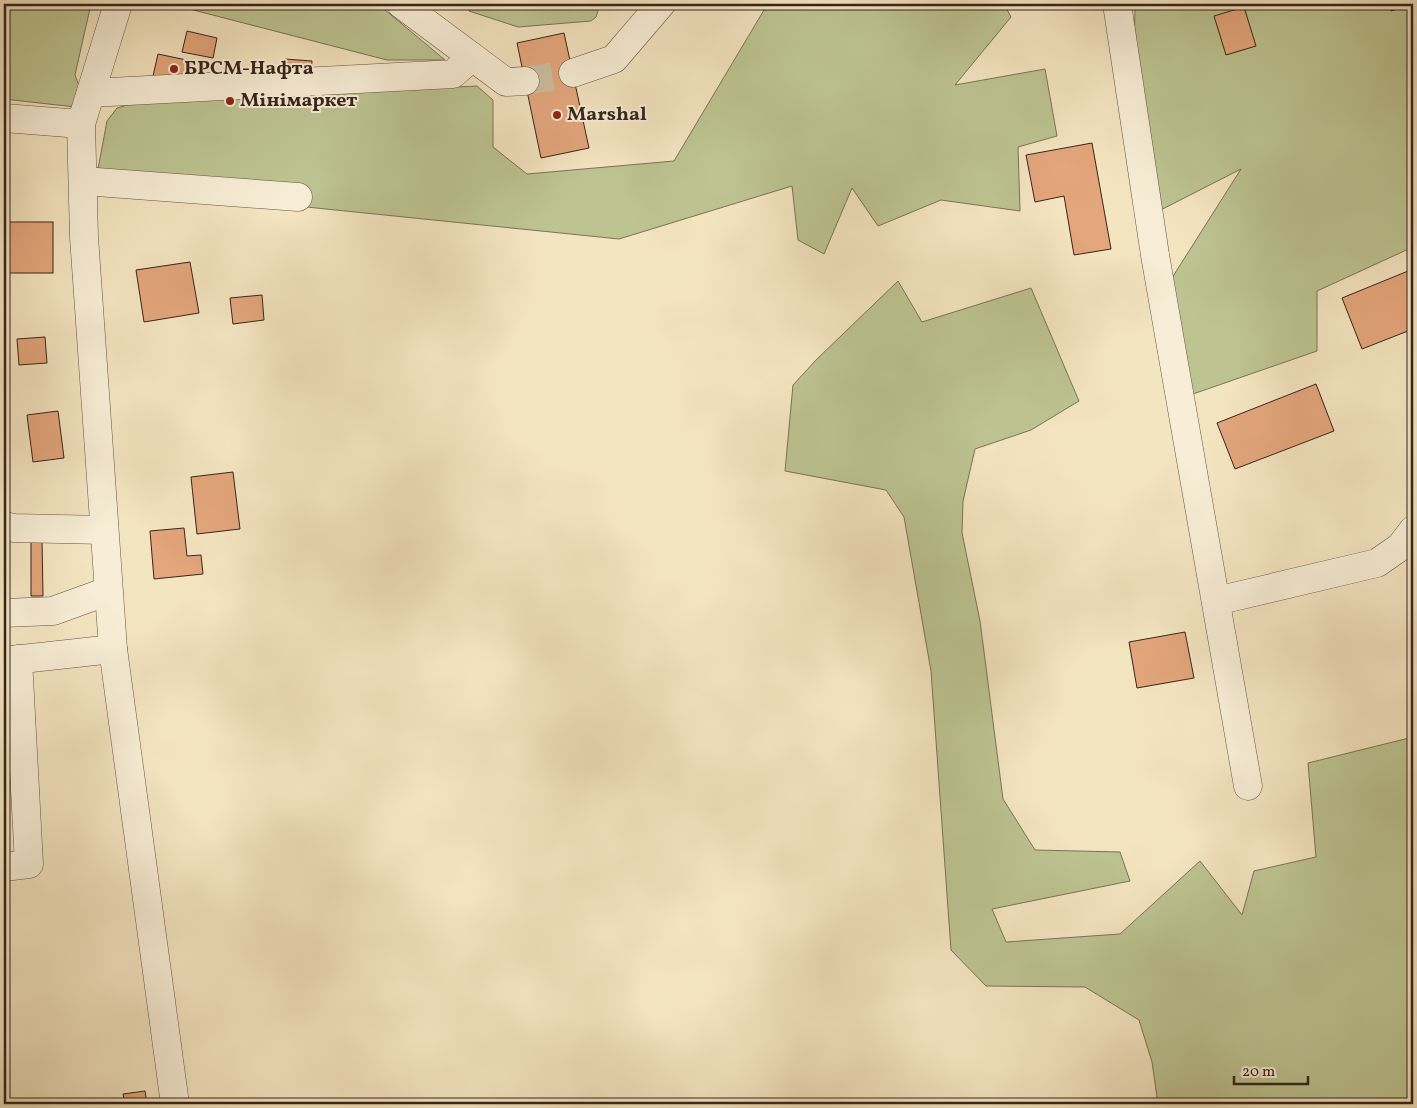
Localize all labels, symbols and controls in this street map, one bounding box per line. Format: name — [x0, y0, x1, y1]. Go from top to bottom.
place label: БРСМ-Нафта — [184, 55, 314, 83]
marker: БРСМ-Нафта — [168, 63, 180, 75]
place label: Мінімаркет — [240, 87, 357, 115]
marker: Мінімаркет — [224, 95, 236, 107]
place label: Marshal — [567, 101, 647, 129]
marker: Marshal — [551, 109, 563, 121]
scale bar — [1234, 1053, 1308, 1085]
text: 20 m — [1242, 1062, 1275, 1083]

